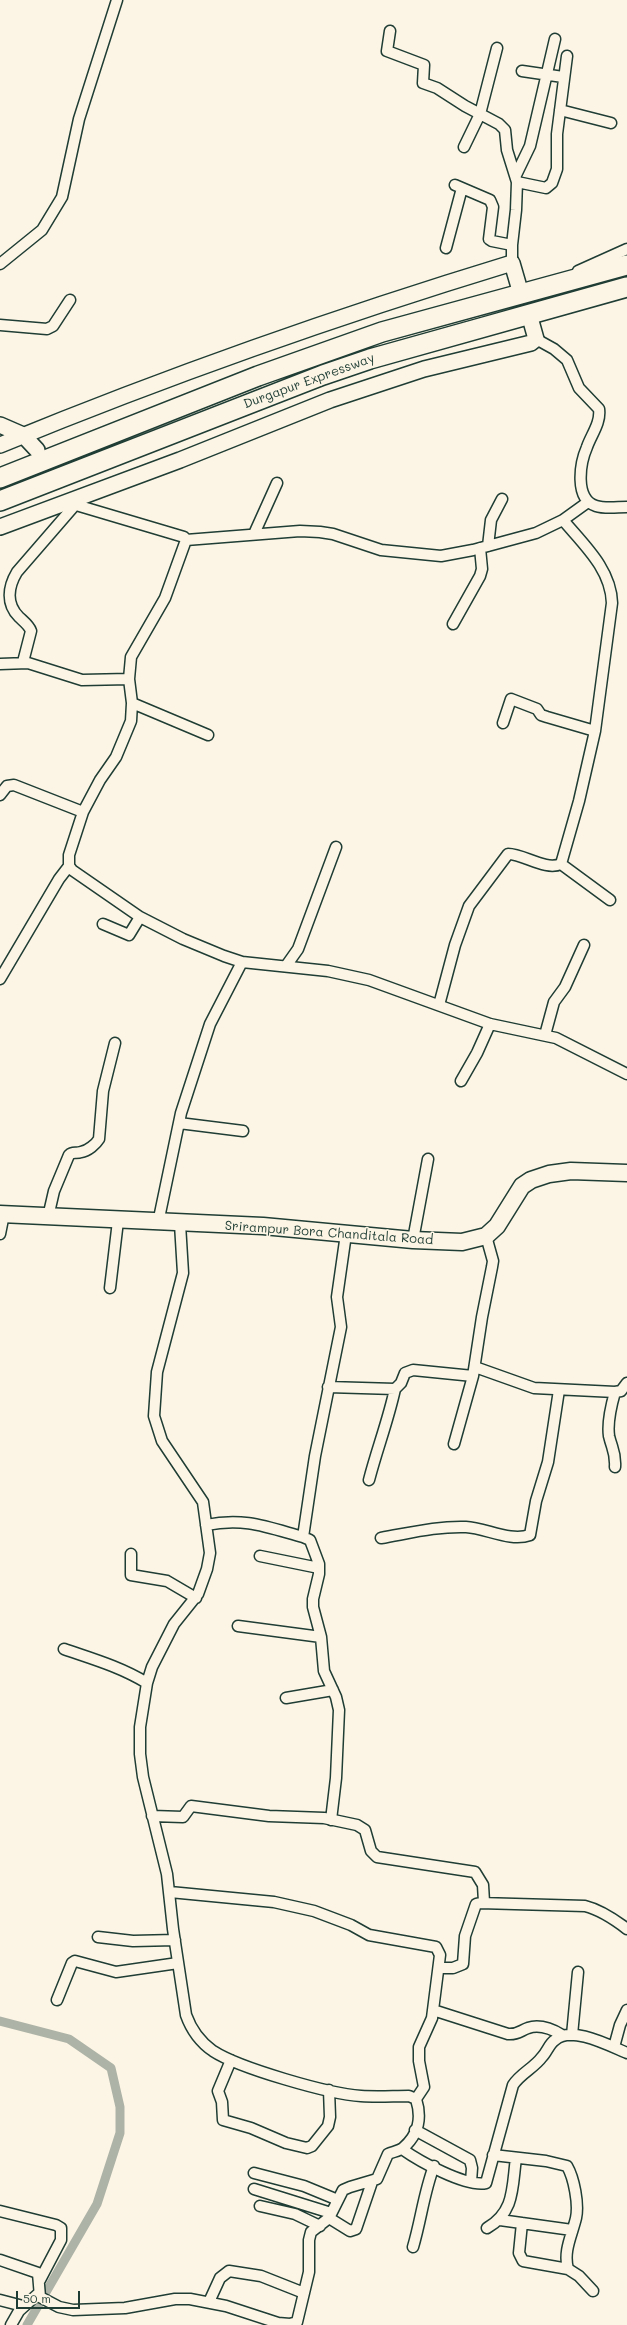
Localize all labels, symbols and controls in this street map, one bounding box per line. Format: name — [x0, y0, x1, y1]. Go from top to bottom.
street label: Durgapur Expressway — [241, 350, 377, 412]
street label: Srirampur Bora Chanditala Road — [224, 1218, 434, 1248]
scale bar — [18, 2283, 82, 2309]
text: 50 m — [23, 2290, 51, 2306]

